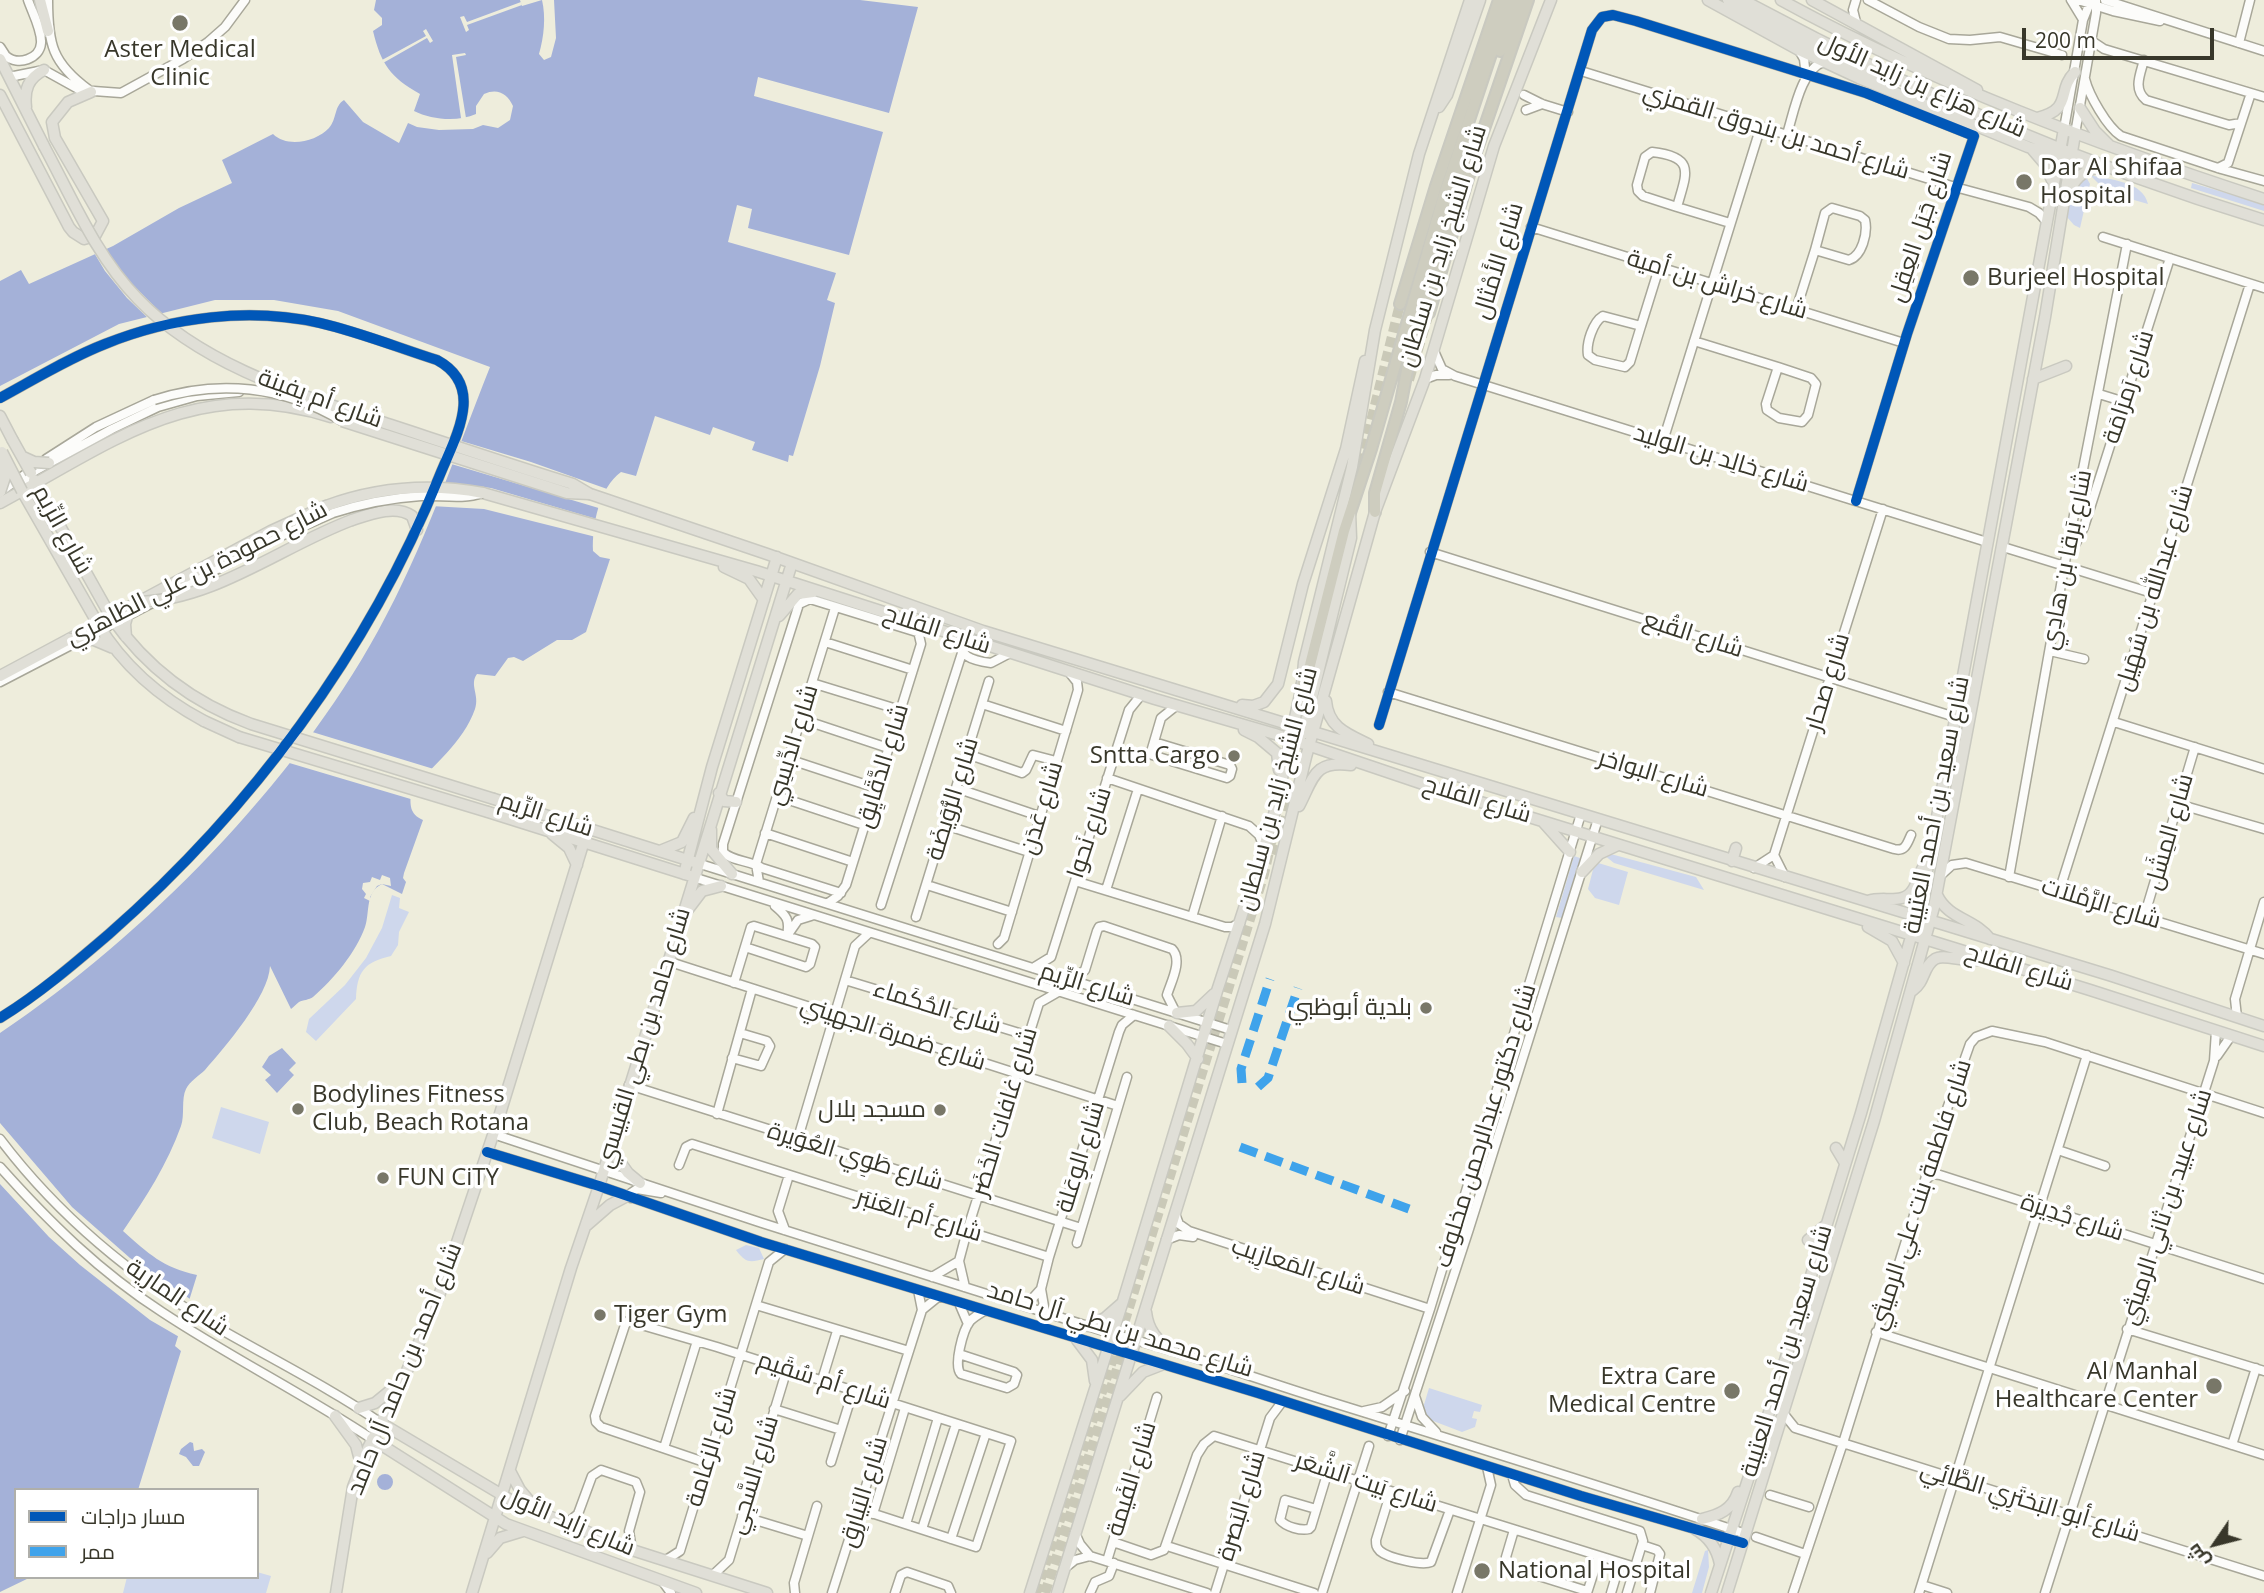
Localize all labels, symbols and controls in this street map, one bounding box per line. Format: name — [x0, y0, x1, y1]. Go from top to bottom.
marker: Aster Medical Clinic — [170, 13, 190, 33]
scale bar — [2026, 14, 2218, 58]
text: 200 m — [2035, 26, 2096, 54]
street label: شارع هزاع بن زايد الأول — [1814, 27, 2030, 145]
place label: Aster Medical Clinic — [104, 36, 256, 92]
street label: شارع أحمد بن بندوق القمزي — [1639, 78, 1913, 186]
street label: شارع الشيخ زايد بن سلطان — [1393, 122, 1493, 370]
street label: شارع جَبَل العِقِل — [1883, 148, 1959, 306]
place label: Dar Al Shifaa Hospital — [2040, 154, 2183, 210]
marker: Dar Al Shifaa Hospital — [2014, 172, 2034, 192]
street label: شارع الأَمْثال — [1468, 199, 1530, 323]
street label: شارع خراش بن أمية — [1623, 244, 1811, 326]
place label: Burjeel Hospital — [1987, 264, 2165, 292]
marker: Burjeel Hospital — [1961, 268, 1981, 288]
street label: شارع رَمرَامَة — [2097, 327, 2161, 447]
street label: شارع أم يِفينة — [254, 363, 386, 435]
street label: شارع خالِد بن الوليد — [1630, 419, 1812, 499]
street label: شارع بَرقا بن هادِي — [2035, 467, 2099, 653]
street label: شارع الرِّيم — [26, 481, 98, 579]
street label: شارع عبدالله بن سُهَيل — [2110, 482, 2200, 694]
street label: شارع حمودة بن علي الظاهري — [62, 496, 332, 652]
street label: شارع الفلاح — [880, 599, 994, 661]
street label: شارع القُبع — [1639, 605, 1747, 665]
street label: شارع صحار — [1800, 630, 1856, 734]
street label: شارع الشيخ زايد بن سلطان — [1232, 664, 1324, 914]
street label: شارع سعيد بن أحمد العتيبة — [1898, 674, 1976, 936]
street label: شارع الدِّبسِي — [761, 681, 825, 809]
street label: شارع الدَّقَايِق — [850, 701, 916, 831]
street label: شارع الرُّوَيضَة — [921, 734, 985, 864]
place label: Sntta Cargo — [1090, 742, 1220, 770]
street label: شارع البواخر — [1594, 744, 1712, 804]
marker: Sntta Cargo — [1226, 748, 1242, 764]
street label: شارع عَدَن — [1014, 758, 1070, 858]
street label: شارع الفلاح — [1420, 770, 1534, 830]
street label: شارع المِشَل — [2140, 771, 2200, 893]
street label: شارع نَحوا — [1062, 784, 1118, 882]
street label: شارع الرِّيم — [495, 786, 597, 844]
street label: شارع الرَّمْلاَت — [2038, 872, 2164, 936]
street label: شارع حامد بن بطي القبيسي — [591, 904, 697, 1172]
street label: شارع الفلاح — [1962, 938, 2076, 998]
street label: شارع الرِّيم — [1036, 957, 1138, 1013]
street label: شارع الحُكَماء — [869, 975, 1005, 1041]
street label: شارع دكتور عبدالرحمن مخلوف — [1429, 980, 1543, 1272]
street label: شارع ضمرة الجهيني — [797, 990, 989, 1078]
place label: بلدية أبوظبي — [1288, 994, 1412, 1022]
marker: بلدية أبوظبي — [1418, 1000, 1434, 1016]
street label: شارع غافات الخَضَر — [966, 1024, 1044, 1200]
street label: شارع فاطمة بنت علي الرميثي — [1864, 1056, 1978, 1334]
place label: Bodylines Fitness Club, Beach Rotana — [312, 1081, 529, 1137]
street label: شارع عبيد بن ثاني الرميثي — [2115, 1085, 2219, 1329]
place label: مسجد بلال — [818, 1096, 926, 1124]
street label: شارع الوِعَلة — [1050, 1098, 1112, 1216]
marker: Bodylines Fitness Club, Beach Rotana — [290, 1101, 306, 1117]
marker: مسجد بلال — [932, 1102, 948, 1118]
street label: شارع طَوِي العُوَيرة — [764, 1117, 946, 1197]
place label: FUN CiTY — [397, 1164, 499, 1192]
marker: FUN CiTY — [375, 1170, 391, 1186]
street label: شارع أم العَنبَر — [853, 1183, 985, 1249]
street label: شارع جْدِيرَة — [2017, 1188, 2127, 1248]
street label: شارع سعيد بن أحمد العتيبة — [1735, 1222, 1839, 1480]
street label: شارع المَعازِيب — [1228, 1232, 1368, 1302]
street label: شارع أحمد بن حامد آل حامد — [341, 1239, 469, 1499]
street label: شارع المارِية — [120, 1253, 234, 1343]
street label: شارع محمد بن بطي آل حامد — [984, 1276, 1256, 1384]
place label: Tiger Gym — [614, 1301, 728, 1329]
marker: Tiger Gym — [592, 1307, 608, 1323]
street label: شارع أم سُقَيم — [754, 1346, 894, 1416]
place label: Al Manhal Healthcare Center — [1995, 1358, 2198, 1414]
place label: Extra Care Medical Centre — [1548, 1363, 1716, 1419]
marker: Al Manhal Healthcare Center — [2204, 1376, 2224, 1396]
marker: Extra Care Medical Centre — [1722, 1381, 1742, 1401]
street label: شارع الزعامة — [680, 1384, 744, 1510]
street label: شارع السَّجِي — [722, 1412, 786, 1538]
street label: شارع الفَيمة — [1101, 1418, 1163, 1540]
street label: شارع البَيارِق — [834, 1433, 894, 1551]
street label: شارع بَيت اَلشَّعَر — [1291, 1446, 1441, 1520]
street label: شارع البَصرة — [1212, 1447, 1272, 1565]
street label: شارع أبو البَختَرِي الطَّائِي — [1917, 1455, 2143, 1549]
street label: شارع زايد الأول — [497, 1481, 639, 1563]
legend — [14, 1488, 259, 1579]
text: مسار دراجات — [81, 1502, 185, 1530]
north arrow — [2180, 1509, 2250, 1579]
text: ممر — [81, 1537, 115, 1565]
text: ش — [2180, 1539, 2215, 1573]
place label: National Hospital — [1498, 1557, 1691, 1585]
marker: National Hospital — [1472, 1561, 1492, 1581]

